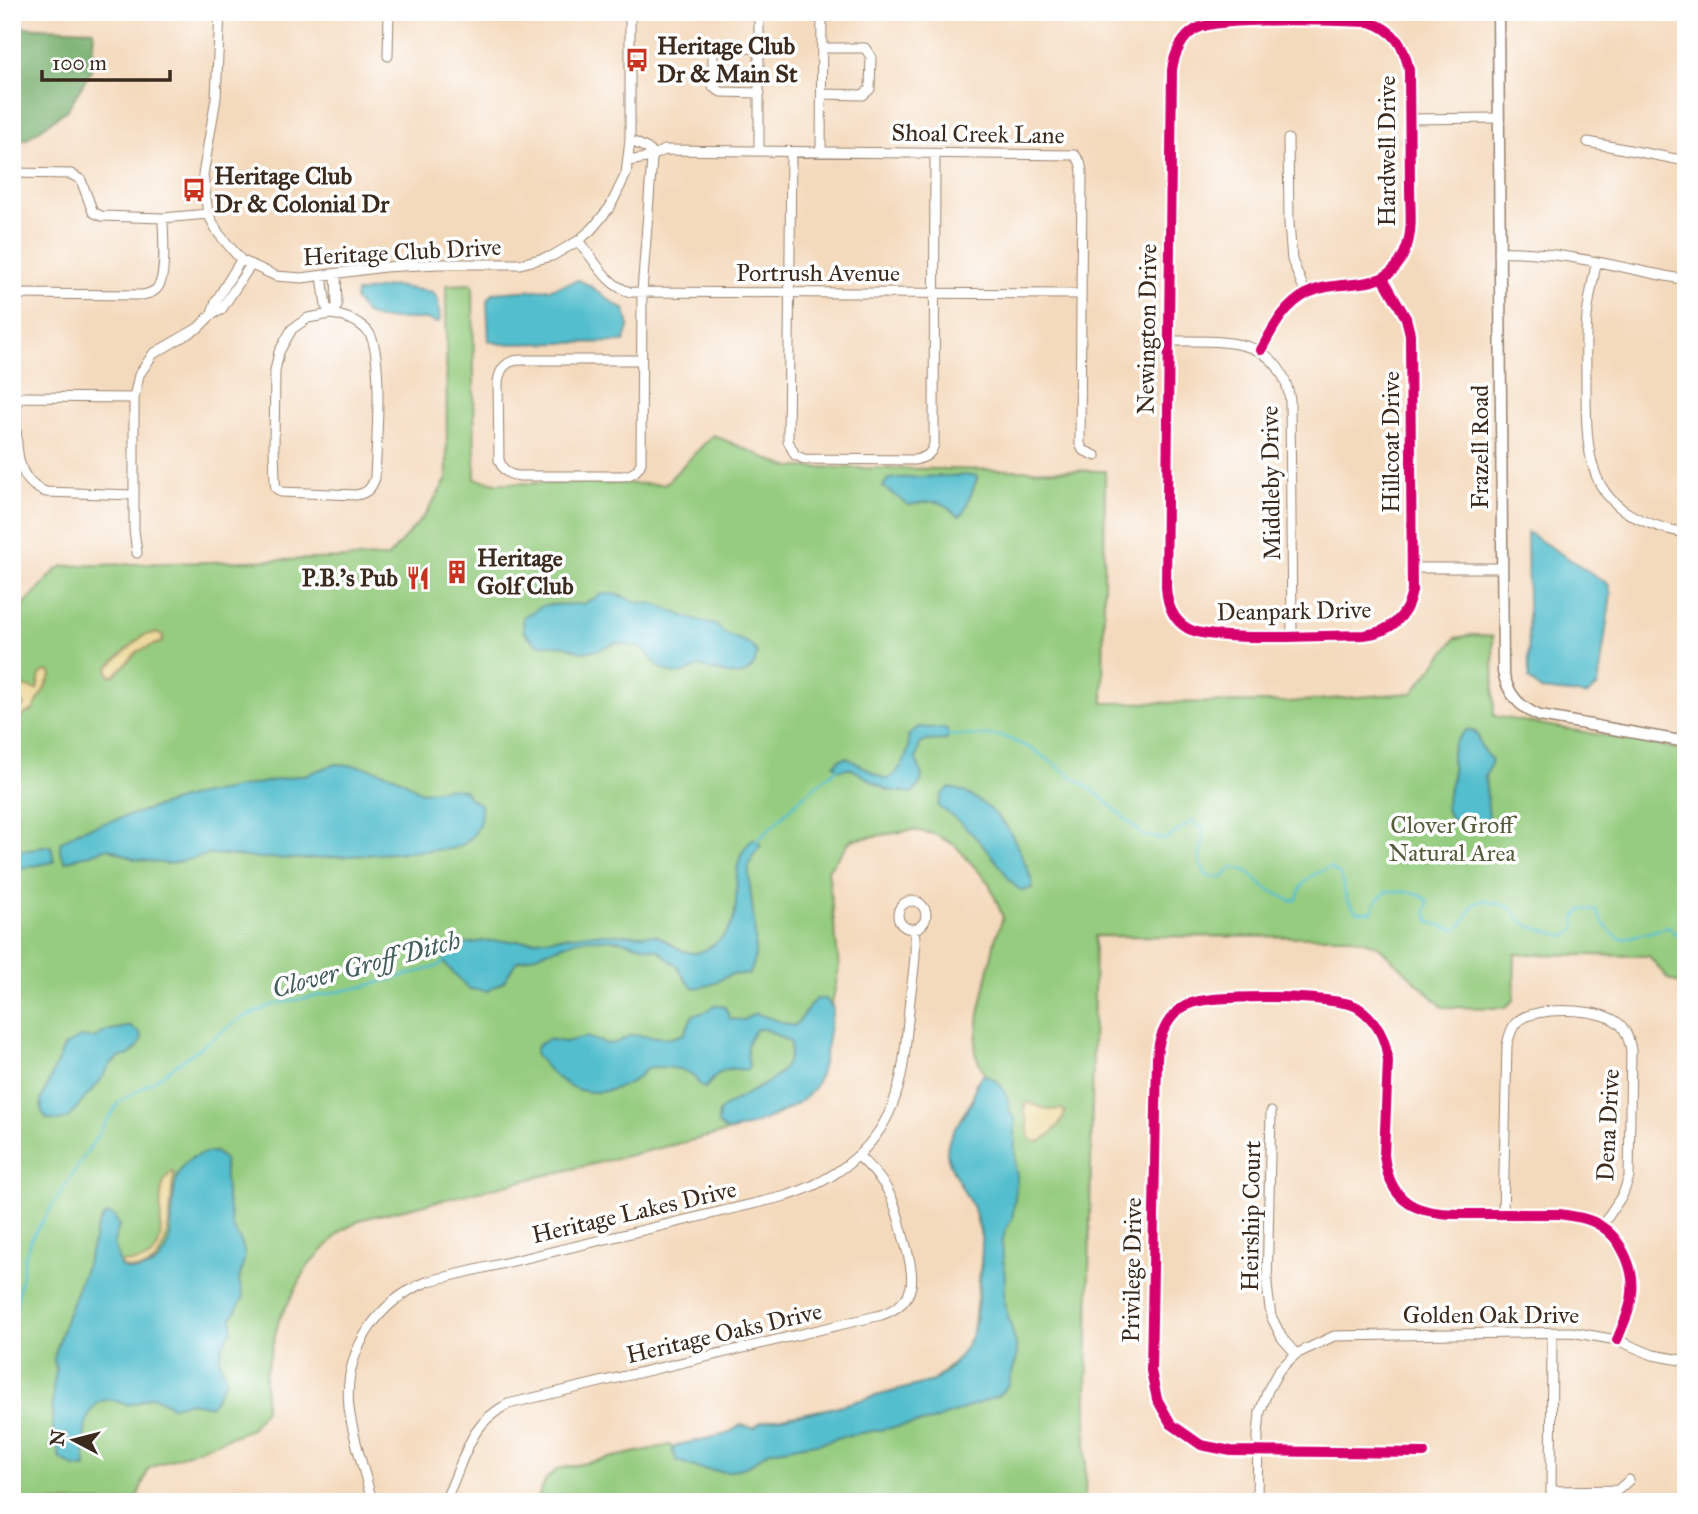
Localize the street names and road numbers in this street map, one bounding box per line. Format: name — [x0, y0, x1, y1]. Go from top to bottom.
street label: Hardwell Drive — [1372, 76, 1402, 226]
street label: Shoal Creek Lane — [891, 117, 1065, 151]
street label: Heritage Club Drive — [302, 232, 502, 272]
street label: Newington Drive — [1131, 243, 1163, 415]
street label: Portrush Avenue — [736, 258, 900, 288]
street label: Hillcoat Drive — [1376, 371, 1406, 513]
street label: Frazell Road — [1465, 385, 1495, 509]
street label: Middleby Drive — [1255, 405, 1287, 561]
street label: Deanpark Drive — [1216, 595, 1372, 627]
street label: Dena Drive — [1590, 1068, 1626, 1182]
street label: Heirship Court — [1235, 1140, 1267, 1292]
street label: Heritage Lakes Drive — [529, 1174, 739, 1250]
street label: Privilege Drive — [1116, 1197, 1148, 1343]
street label: Heritage Oaks Drive — [623, 1296, 825, 1370]
street label: Golden Oak Drive — [1403, 1300, 1579, 1330]

